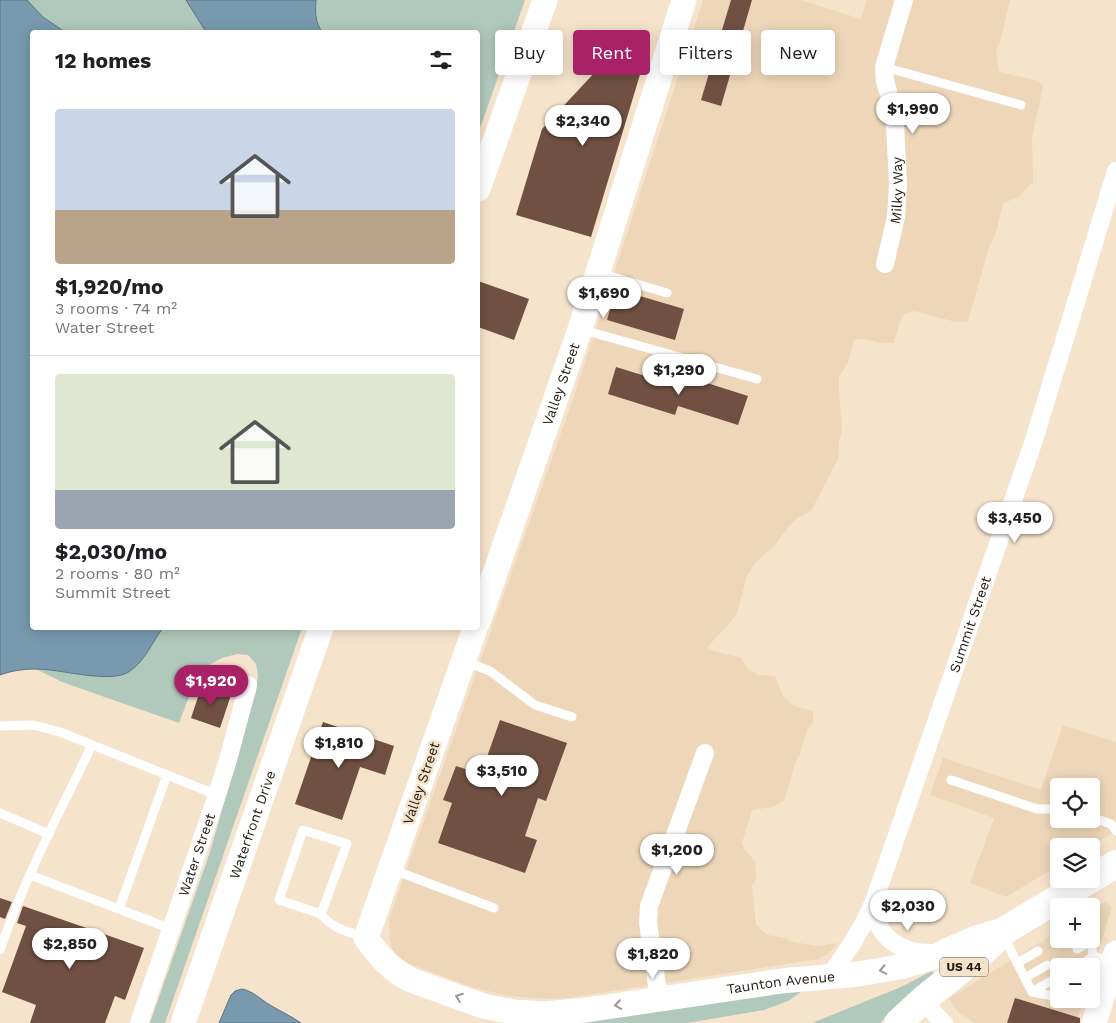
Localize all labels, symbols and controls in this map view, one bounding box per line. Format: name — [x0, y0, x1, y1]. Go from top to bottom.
chip: Buy — [495, 30, 563, 75]
chip: Rent — [573, 30, 650, 75]
chip: Filters — [660, 30, 751, 75]
chip: New — [761, 30, 835, 75]
icon: filters — [427, 46, 455, 74]
text: 12 homes — [55, 48, 151, 73]
pin: $1,990 — [872, 92, 954, 135]
text: $1,990 — [887, 99, 939, 118]
pin: $2,340 — [542, 104, 624, 147]
text: $2,340 — [556, 111, 610, 130]
icon: home — [210, 141, 300, 231]
street label: Milky Way — [887, 156, 906, 225]
text: $1,920/mo — [55, 274, 164, 299]
pin: $1,690 — [563, 276, 645, 319]
text: $1,690 — [578, 283, 630, 302]
text: 3 rooms · 74 m² — [55, 299, 177, 318]
text: Water Street — [55, 318, 154, 337]
street label: Valley Street — [539, 340, 583, 427]
pin: $1,290 — [638, 354, 720, 396]
text: $1,290 — [653, 360, 705, 379]
icon: home — [210, 407, 300, 497]
pin: $3,450 — [974, 502, 1056, 544]
text: $3,450 — [988, 508, 1042, 527]
text: $2,030/mo — [55, 539, 167, 564]
text: 2 rooms · 80 m² — [55, 564, 180, 583]
street label: Summit Street — [946, 574, 994, 675]
text: Summit Street — [55, 583, 170, 602]
pin: $1,920 — [170, 664, 252, 707]
text: $1,920 — [185, 671, 237, 690]
pin: $1,810 — [298, 726, 380, 769]
text: $1,810 — [314, 733, 364, 752]
street label: Valley Street — [399, 739, 443, 826]
pin: $3,510 — [461, 754, 543, 797]
text: $3,510 — [477, 761, 527, 780]
street label: Waterfront Drive — [226, 768, 279, 881]
map controls — [1050, 778, 1100, 1008]
button: locate — [1050, 778, 1100, 828]
street label: Water Street — [175, 811, 218, 898]
pin: $1,200 — [636, 834, 718, 876]
button: layers — [1050, 838, 1100, 888]
text: $1,200 — [651, 840, 703, 859]
pin: $2,030 — [867, 890, 949, 932]
text: $2,030 — [881, 896, 935, 915]
button: + — [1050, 898, 1100, 948]
pin: $2,850 — [29, 928, 111, 970]
text: $2,850 — [43, 934, 97, 953]
pin: $1,820 — [612, 938, 694, 980]
text: $1,820 — [627, 944, 679, 963]
road number: US 44 — [940, 958, 988, 976]
button: − — [1050, 958, 1100, 1008]
one-way arrow — [879, 964, 888, 975]
street label: Taunton Avenue — [726, 968, 836, 997]
one-way arrow — [455, 993, 463, 1003]
one-way arrow — [614, 1000, 623, 1010]

